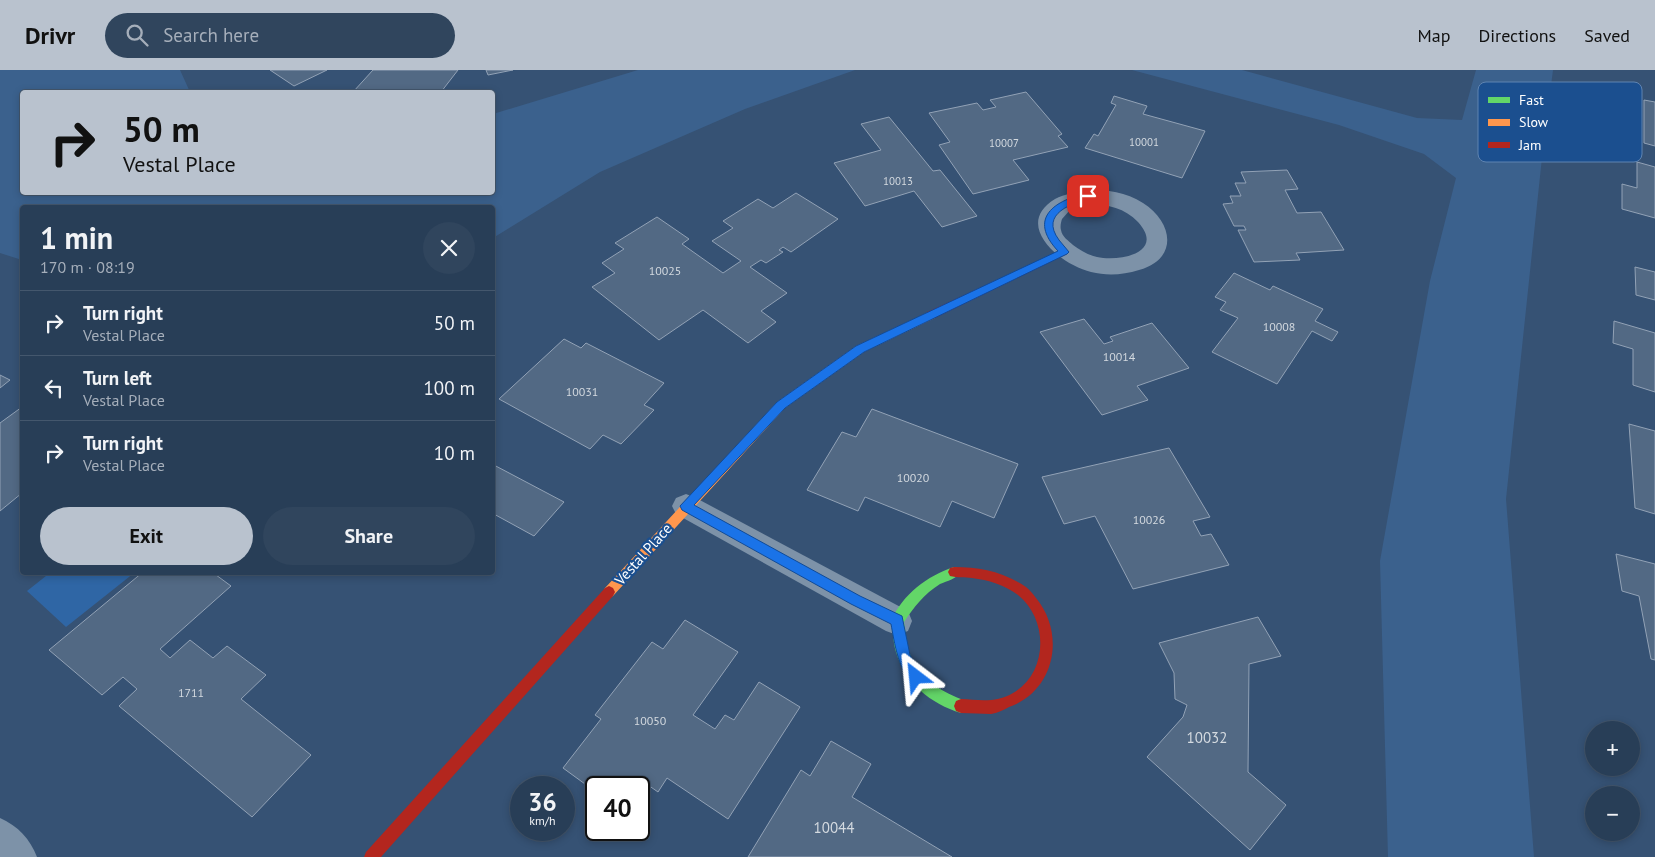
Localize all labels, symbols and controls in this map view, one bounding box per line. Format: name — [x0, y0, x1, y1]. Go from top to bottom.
search box — [105, 13, 455, 58]
text: Drivr — [25, 20, 75, 51]
icon: search — [123, 21, 151, 49]
text: Search here — [163, 23, 259, 47]
text: Map — [1418, 24, 1450, 47]
text: Directions — [1478, 24, 1556, 47]
text: Saved — [1584, 24, 1630, 47]
legend — [1478, 82, 1642, 162]
text: Fast — [1519, 91, 1544, 109]
text: 50 m — [123, 106, 200, 152]
icon: right — [40, 110, 105, 175]
text: Slow — [1519, 113, 1549, 131]
house number: 10001 — [1129, 135, 1159, 149]
house number: 10007 — [989, 136, 1019, 150]
text: Jam — [1518, 136, 1541, 154]
text: Vestal Place — [123, 150, 236, 178]
house number: 10013 — [883, 174, 913, 188]
pin — [1067, 175, 1109, 217]
icon: arrive — [1074, 182, 1102, 210]
text: 1 min — [40, 218, 113, 257]
button: close — [423, 222, 475, 274]
text: 170 m · 08:19 — [40, 257, 135, 277]
house number: 10025 — [649, 263, 681, 278]
text: Turn right — [83, 301, 163, 325]
icon: right — [40, 309, 68, 337]
text: 50 m — [434, 311, 475, 335]
house number: 10008 — [1263, 319, 1295, 334]
text: Vestal Place — [83, 325, 165, 345]
house number: 10014 — [1103, 349, 1136, 364]
text: Turn left — [83, 366, 152, 390]
icon: left — [40, 374, 68, 402]
text: 100 m — [423, 376, 475, 400]
house number: 10031 — [566, 384, 598, 399]
text: Vestal Place — [83, 390, 165, 410]
text: Turn right — [83, 431, 163, 455]
icon: right — [40, 439, 68, 467]
text: 10 m — [434, 441, 475, 465]
text: Vestal Place — [83, 455, 165, 475]
house number: 10020 — [897, 470, 930, 485]
button: Exit — [40, 507, 253, 565]
button: Share — [263, 507, 475, 565]
house number: 10026 — [1133, 512, 1165, 527]
street label: Vestal Place — [610, 519, 676, 590]
position arrow — [889, 650, 941, 702]
house number: 1711 — [178, 685, 204, 700]
house number: 10050 — [634, 713, 667, 728]
map controls — [1585, 721, 1640, 841]
button: + — [1585, 721, 1640, 776]
house number: 10032 — [1187, 728, 1227, 747]
speed limit sign: 40 — [585, 776, 650, 841]
text: 36 — [528, 786, 557, 818]
button: − — [1585, 786, 1640, 841]
text: km/h — [529, 813, 556, 828]
house number: 10044 — [814, 818, 854, 837]

